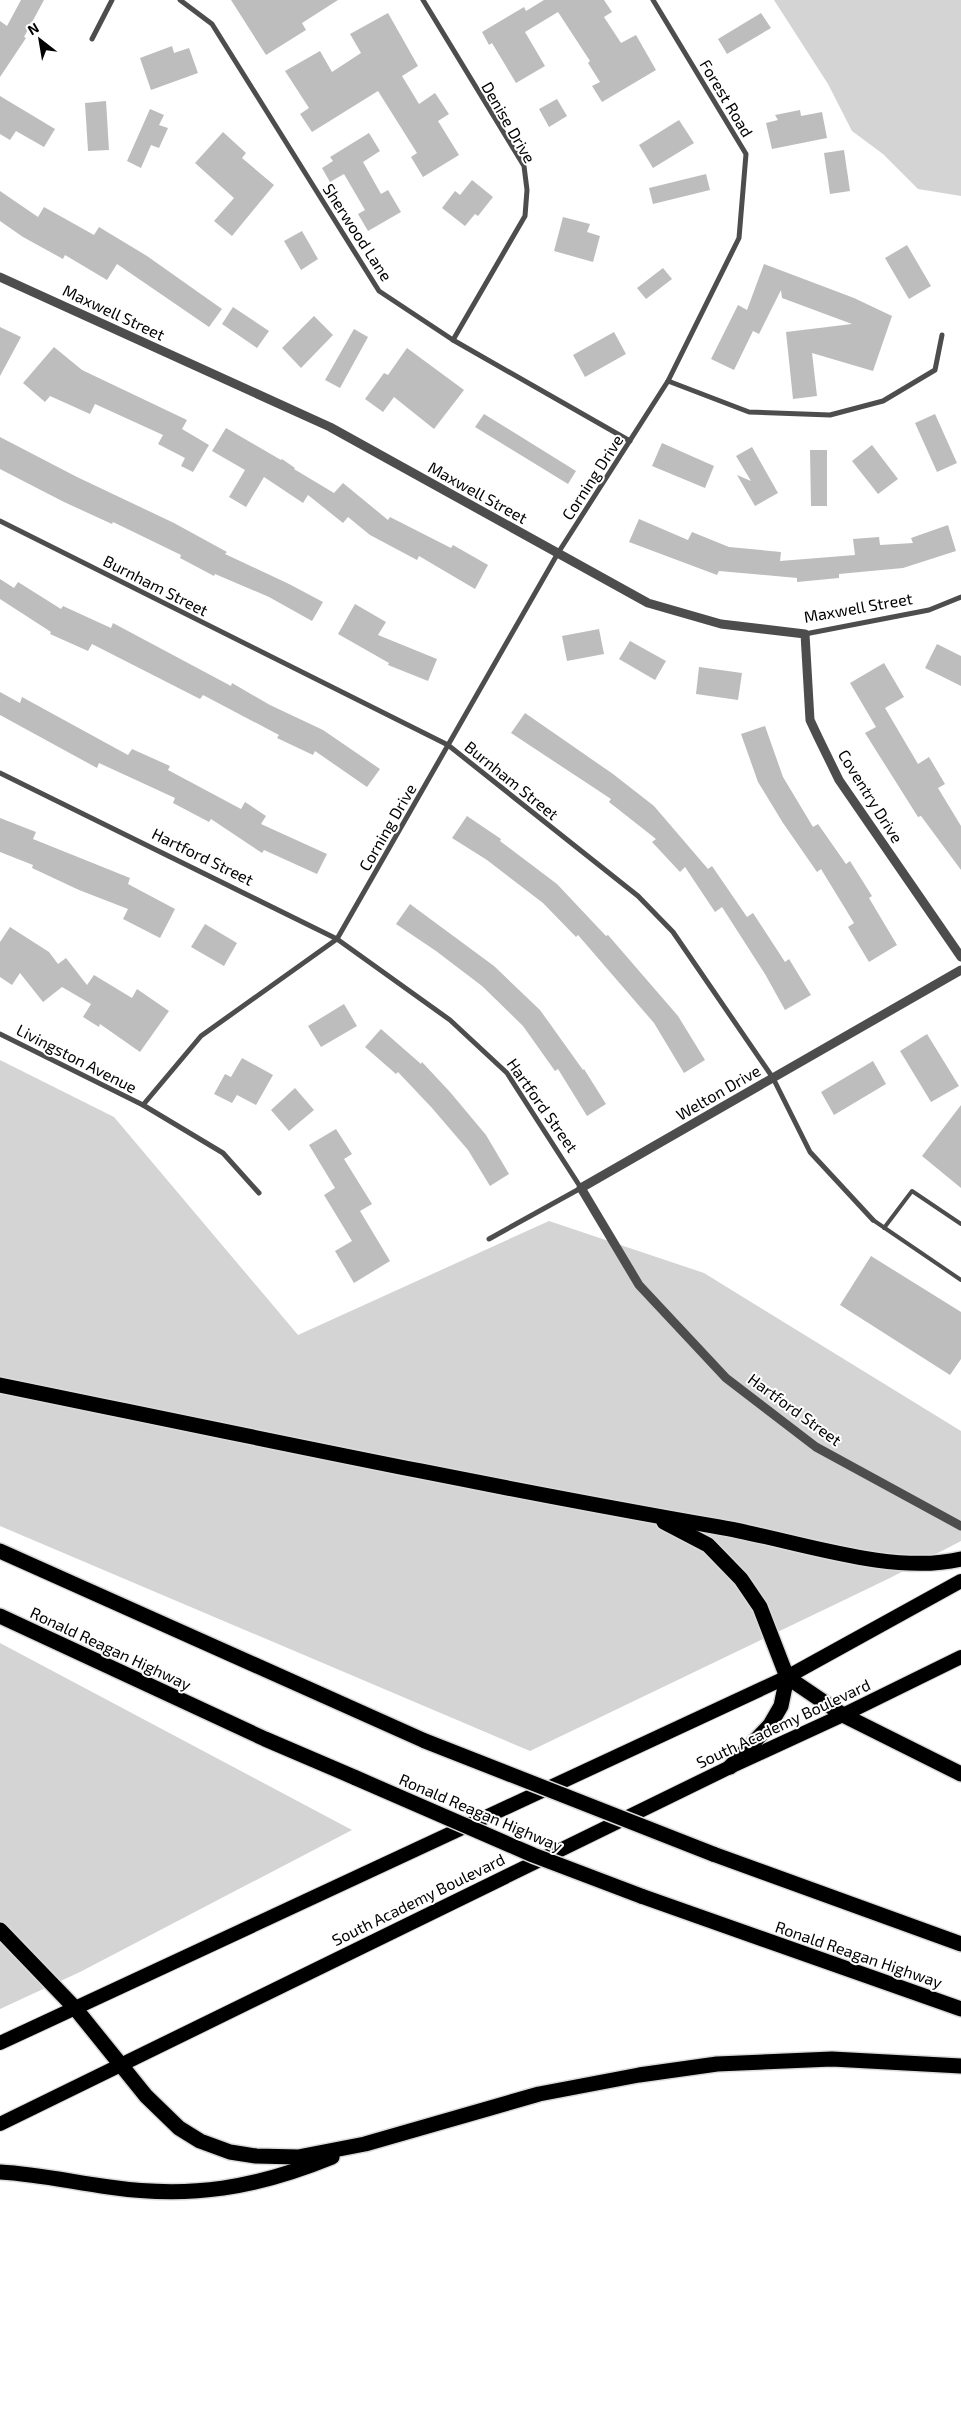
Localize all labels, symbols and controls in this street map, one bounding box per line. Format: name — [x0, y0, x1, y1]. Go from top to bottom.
north arrow — [15, 15, 65, 65]
text: N — [24, 19, 42, 38]
street label: Forest Road — [696, 56, 758, 140]
street label: Denise Drive — [478, 78, 540, 166]
street label: Sherwood Lane — [319, 180, 397, 284]
street label: Maxwell Street — [60, 280, 168, 344]
street label: Corning Drive — [557, 431, 627, 523]
street label: Maxwell Street — [425, 457, 531, 527]
street label: Burnham Street — [101, 550, 211, 620]
street label: Maxwell Street — [802, 588, 914, 626]
street label: Burnham Street — [461, 736, 563, 824]
street label: Coventry Drive — [835, 746, 907, 846]
street label: Corning Drive — [354, 780, 420, 874]
street label: Hartford Street — [149, 823, 257, 889]
street label: Livingston Avenue — [14, 1020, 140, 1096]
street label: Hartford Street — [504, 1054, 582, 1156]
street label: Welton Drive — [672, 1060, 764, 1124]
street label: Hartford Street — [745, 1369, 845, 1449]
street label: Ronald Reagan Highway — [27, 1602, 195, 1694]
street label: South Academy Boulevard — [693, 1674, 873, 1772]
street label: Ronald Reagan Highway — [397, 1769, 566, 1855]
street label: South Academy Boulevard — [329, 1849, 507, 1949]
street label: Ronald Reagan Highway — [773, 1916, 946, 1992]

